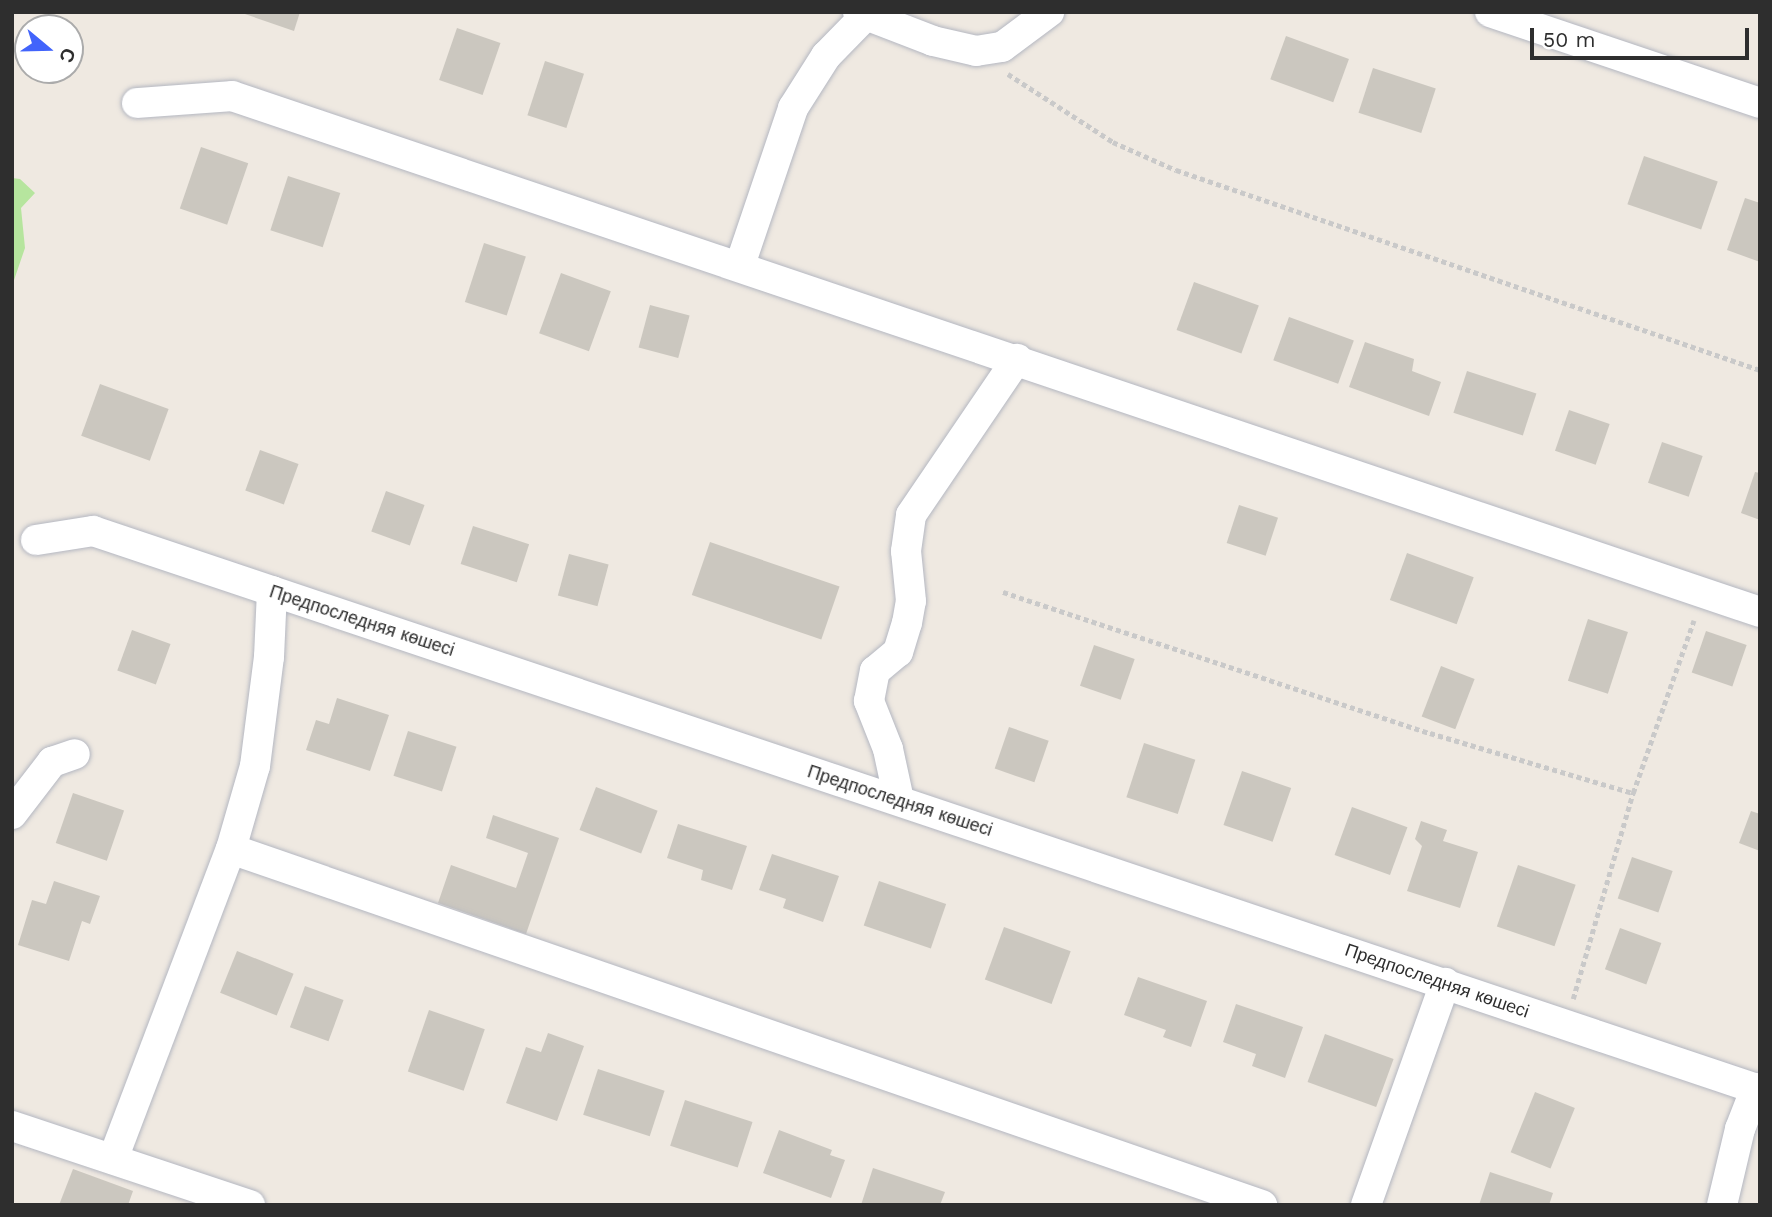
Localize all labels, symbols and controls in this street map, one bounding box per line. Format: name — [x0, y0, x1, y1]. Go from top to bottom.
north arrow — [14, 14, 84, 84]
scale bar — [1534, 14, 1753, 58]
text: 50 m — [1543, 27, 1595, 52]
text: С — [54, 45, 81, 66]
street label: Предпоследняя көшесі — [267, 581, 457, 661]
street label: Предпоследняя көшесі — [805, 761, 995, 841]
street label: Предпоследняя көшесі — [1342, 939, 1532, 1023]

